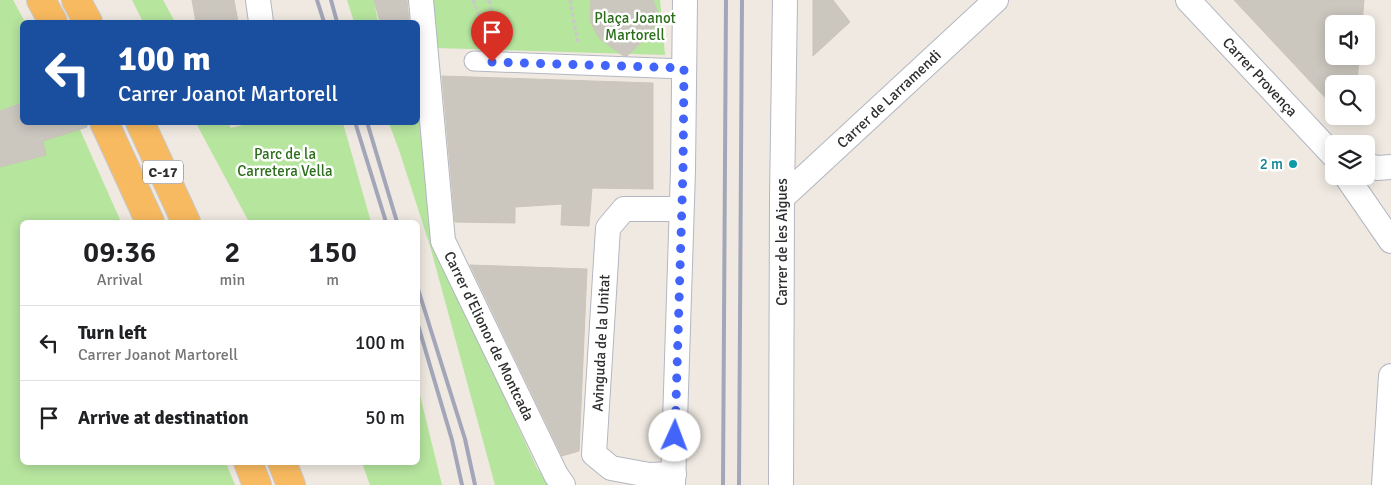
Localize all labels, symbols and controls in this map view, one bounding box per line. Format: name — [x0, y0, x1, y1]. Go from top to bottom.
park label: Plaça Joanot Martorell — [594, 9, 676, 44]
pin — [471, 11, 513, 62]
map controls — [1325, 15, 1375, 185]
button: sound — [1325, 15, 1375, 65]
icon: arrive — [478, 18, 506, 46]
street label: Carrer Provença — [1219, 34, 1301, 120]
text: 100 m — [118, 37, 211, 80]
icon: left — [35, 40, 100, 105]
street label: Carrer de Larramendi — [833, 46, 945, 152]
button: search — [1325, 75, 1375, 125]
text: Carrer Joanot Martorell — [118, 80, 338, 107]
button: layers — [1325, 135, 1375, 185]
park label: Parc de la Carretera Vella — [237, 145, 333, 180]
place label: 2 m — [1260, 155, 1283, 173]
marker: 2 m — [1287, 158, 1299, 170]
road number: C-17 — [143, 160, 183, 183]
street label: Carrer de les Aigues — [773, 178, 791, 306]
text: 09:36 — [83, 234, 156, 271]
text: 2 — [224, 234, 240, 271]
text: 150 — [308, 234, 357, 271]
street label: Carrer d'Elionor de Montcada — [440, 248, 538, 424]
text: Arrival — [97, 270, 143, 290]
text: min — [219, 270, 245, 290]
text: m — [326, 270, 339, 290]
street label: Avinguda de la Unitat — [588, 274, 614, 412]
text: Turn left — [78, 321, 147, 345]
icon: left — [35, 329, 63, 357]
text: 100 m — [355, 331, 405, 355]
text: Carrer Joanot Martorell — [78, 345, 238, 365]
icon: arrive — [35, 404, 63, 432]
text: Arrive at destination — [78, 406, 249, 430]
text: 50 m — [365, 406, 405, 430]
position arrow — [648, 409, 700, 461]

